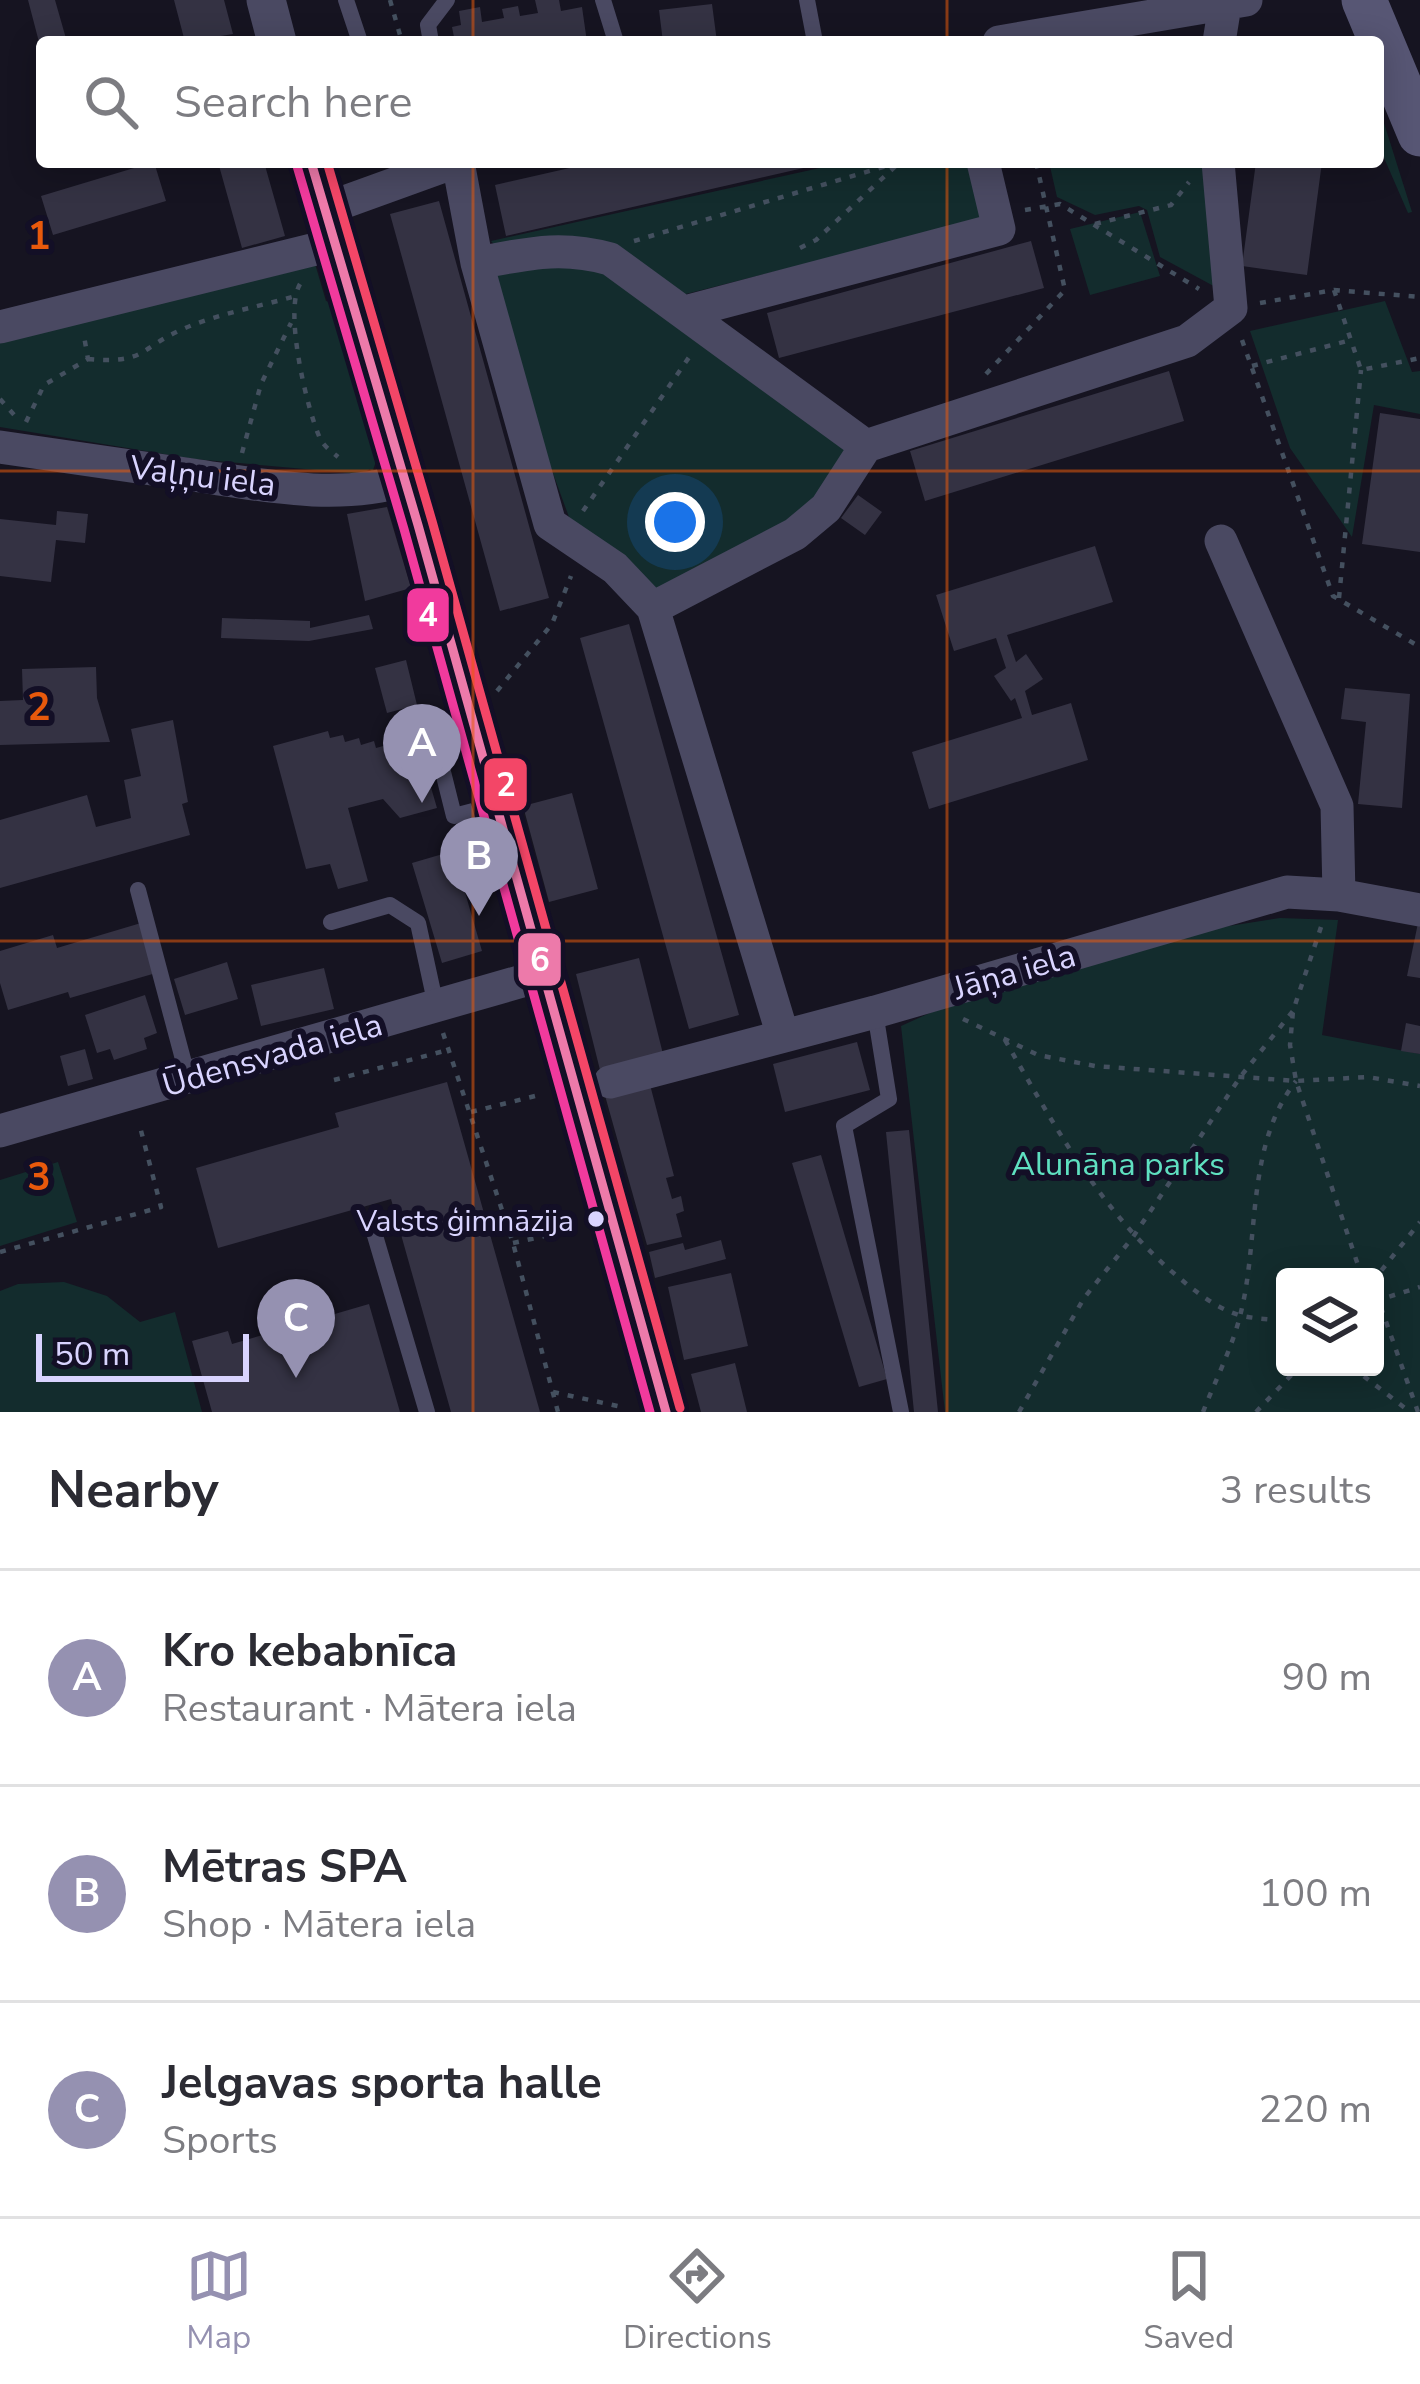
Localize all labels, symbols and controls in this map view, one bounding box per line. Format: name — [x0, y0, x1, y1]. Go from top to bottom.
search box — [36, 36, 1384, 168]
icon: search — [78, 69, 144, 135]
text: Search here — [174, 72, 413, 133]
text: 1 — [27, 210, 51, 263]
street label: Vaļņu iela — [126, 445, 278, 508]
your location — [645, 492, 705, 552]
line badge: 4 — [405, 586, 451, 644]
text: 4 — [418, 593, 438, 638]
text: 2 — [27, 681, 51, 734]
pin: A — [383, 704, 461, 803]
line badge: 2 — [482, 756, 529, 813]
text: 2 — [496, 763, 516, 808]
pin: B — [440, 817, 518, 916]
line badge: 6 — [516, 931, 563, 988]
street label: Jāņa iela — [947, 934, 1081, 1012]
text: 6 — [530, 938, 550, 983]
street label: Ūdensvada iela — [157, 1003, 388, 1108]
park label: Alunāna parks — [1011, 1142, 1225, 1187]
text: 3 — [27, 1151, 51, 1204]
place label: Valsts ģimnāzija — [356, 1201, 574, 1242]
marker: Valsts ģimnāzija — [585, 1208, 607, 1230]
map controls — [1276, 1268, 1384, 1376]
button: layers — [1276, 1268, 1384, 1376]
pin: C — [257, 1279, 335, 1378]
scale bar — [36, 1328, 249, 1381]
text: 50 m — [54, 1332, 130, 1377]
text: Nearby — [48, 1455, 219, 1525]
text: 3 results — [1220, 1464, 1372, 1517]
text: Kro kebabnīca — [162, 1621, 457, 1682]
text: A — [72, 1651, 102, 1704]
text: 90 m — [1282, 1651, 1372, 1704]
text: Restaurant · Mātera iela — [162, 1682, 577, 1735]
text: Mētras SPA — [162, 1837, 407, 1898]
text: B — [74, 1867, 100, 1920]
text: 100 m — [1258, 1867, 1372, 1920]
text: Shop · Mātera iela — [162, 1898, 476, 1951]
text: Jelgavas sporta halle — [162, 2053, 602, 2114]
text: C — [74, 2083, 100, 2136]
text: 220 m — [1258, 2083, 1372, 2136]
text: Sports — [162, 2114, 278, 2167]
tab: Map — [186, 2243, 252, 2360]
tab: Directions — [623, 2243, 772, 2360]
tab: Saved — [1143, 2243, 1234, 2360]

